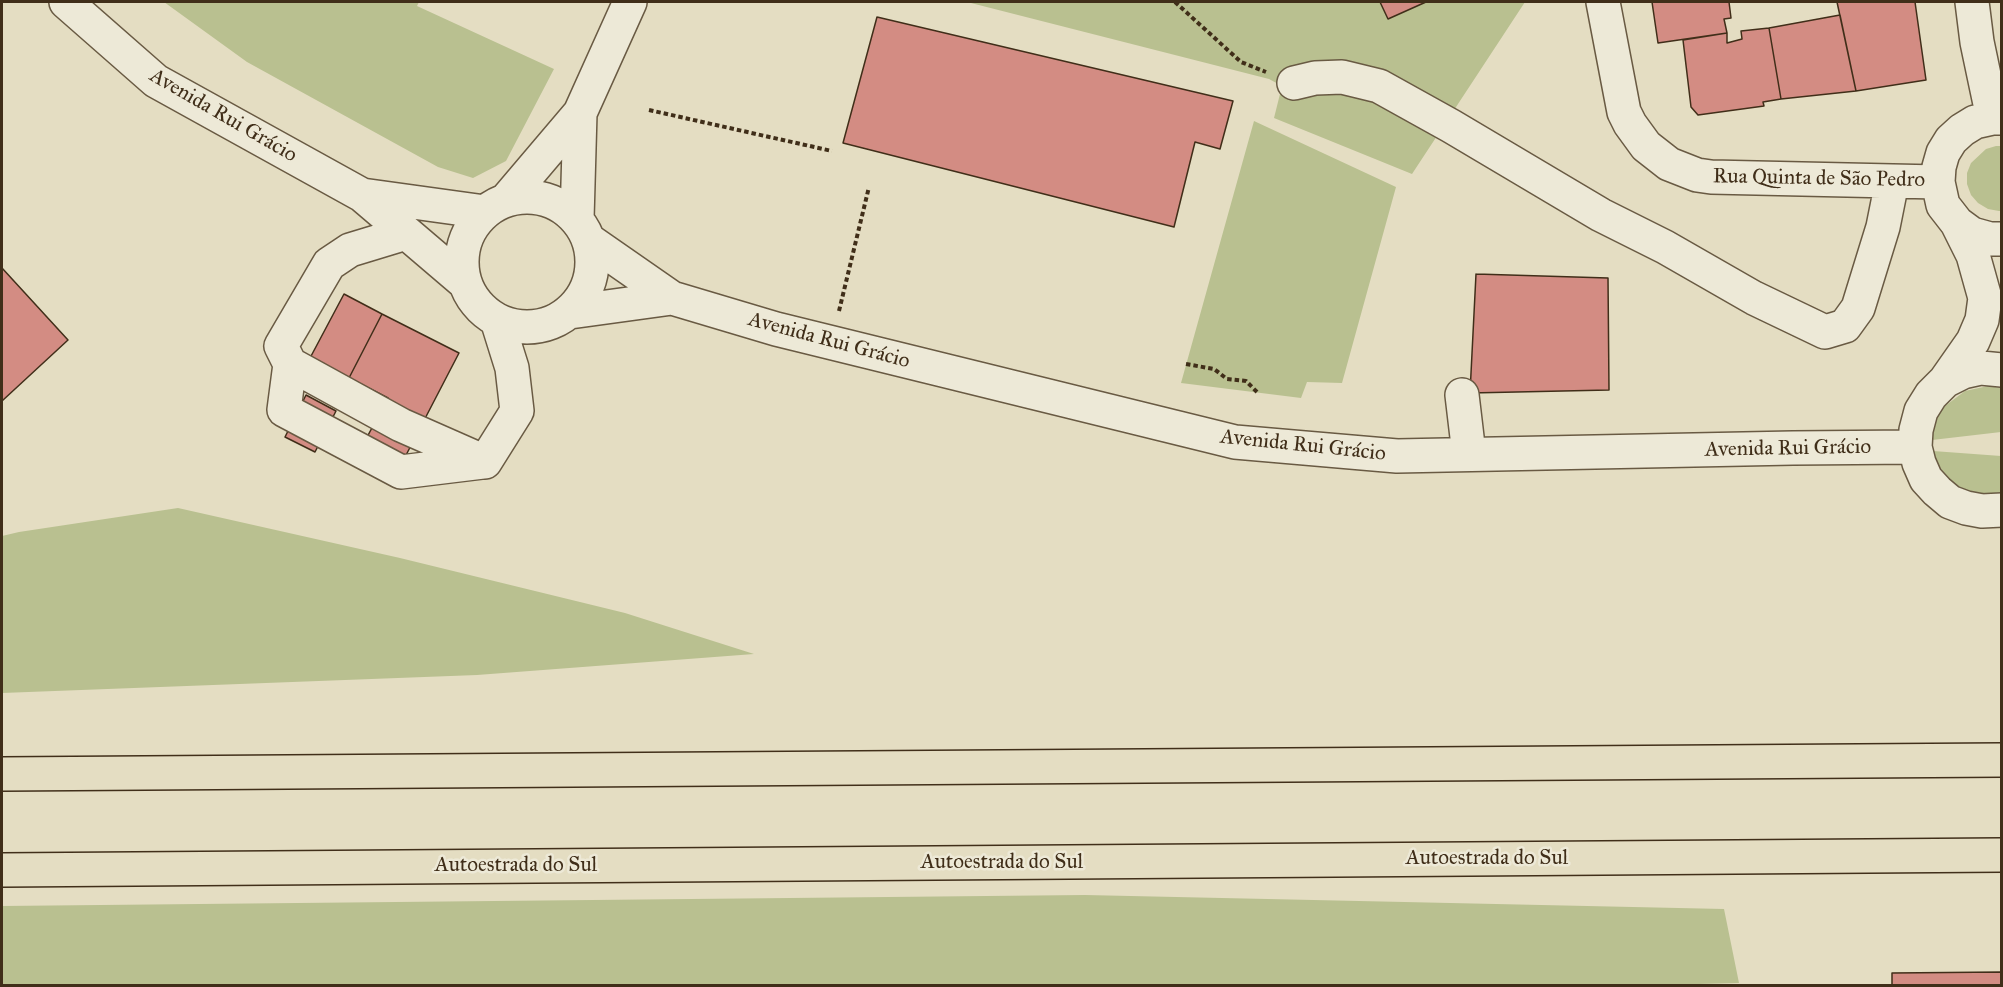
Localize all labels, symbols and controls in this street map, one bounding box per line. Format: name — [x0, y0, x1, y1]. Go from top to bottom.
street label: Avenida Rui Grácio — [145, 64, 301, 168]
street label: Rua Quinta de São Pedro — [1713, 165, 1925, 193]
street label: Avenida Rui Grácio — [745, 307, 913, 375]
street label: Avenida Rui Grácio — [1219, 425, 1387, 467]
street label: Avenida Rui Grácio — [1705, 435, 1871, 463]
street label: Autoestrada do Sul — [1406, 846, 1568, 872]
street label: Autoestrada do Sul — [921, 850, 1083, 876]
street label: Autoestrada do Sul — [435, 853, 597, 879]

